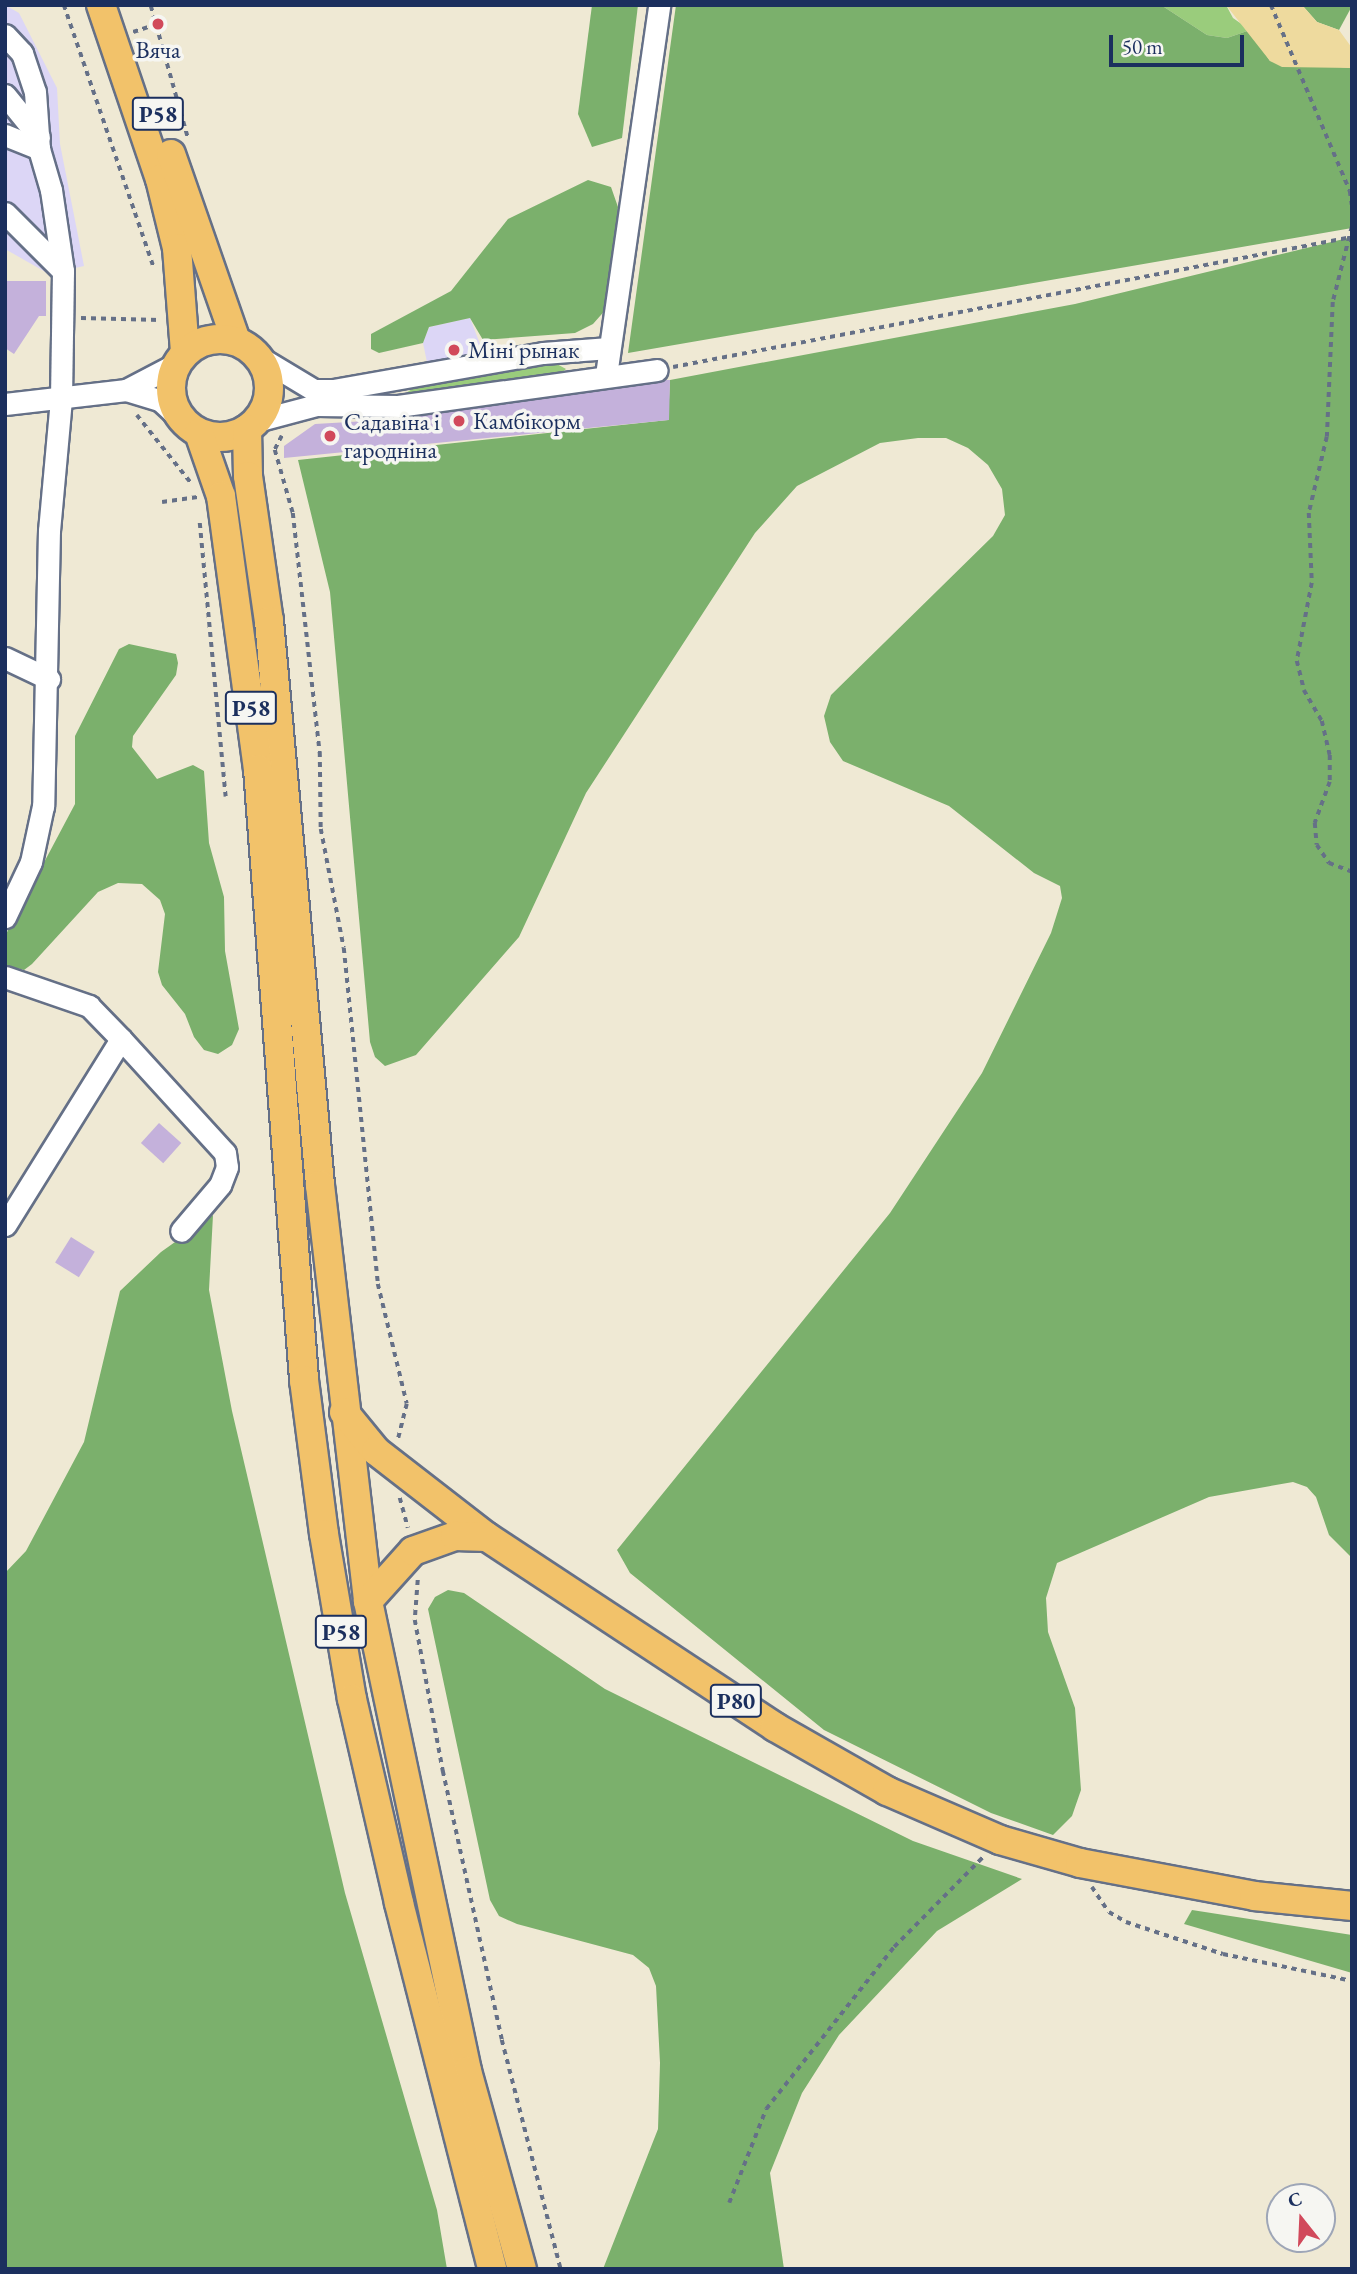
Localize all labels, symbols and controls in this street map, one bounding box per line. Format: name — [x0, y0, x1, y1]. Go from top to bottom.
marker: Вяча — [150, 16, 166, 32]
scale bar — [1112, 21, 1247, 65]
text: 50 m — [1122, 33, 1163, 60]
place label: Вяча — [135, 36, 181, 64]
road number: Р58 — [132, 94, 184, 134]
place label: Міні рынак — [468, 336, 579, 364]
marker: Міні рынак — [446, 342, 462, 358]
place label: Камбікорм — [473, 407, 581, 435]
place label: Садавіна і гародніна — [344, 408, 440, 464]
marker: Камбікорм — [451, 413, 467, 429]
marker: Садавіна і гародніна — [322, 428, 338, 444]
road number: Р58 — [225, 688, 277, 728]
road number: Р58 — [315, 1612, 367, 1652]
road number: Р80 — [710, 1682, 762, 1720]
north arrow — [1266, 2183, 1336, 2253]
text: С — [1285, 2185, 1305, 2213]

